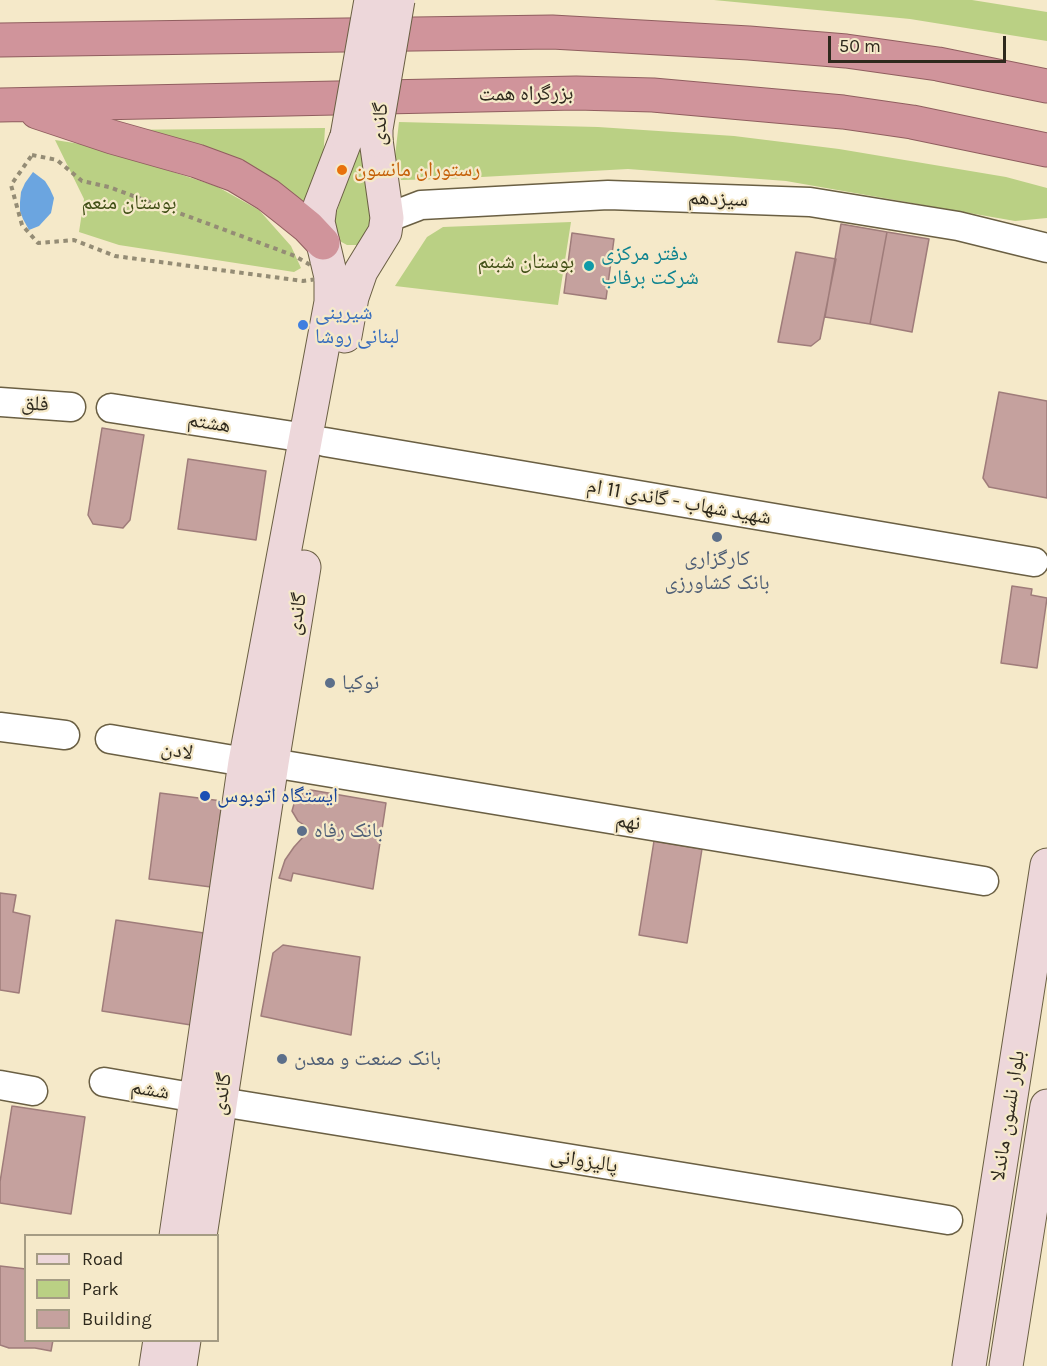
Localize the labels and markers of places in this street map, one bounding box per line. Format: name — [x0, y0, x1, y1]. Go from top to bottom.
place label: رستوران مانسون — [354, 157, 480, 183]
marker: رستوران مانسون — [335, 163, 349, 177]
place label: دفتر مرکزی شرکت برفاب — [601, 241, 699, 291]
marker: دفتر مرکزی شرکت برفاب — [582, 259, 596, 273]
place label: شیرینی لبنانی روشا — [315, 300, 399, 350]
marker: شیرینی لبنانی روشا — [296, 318, 310, 332]
marker: کارگزاری بانک کشاورزی — [710, 530, 724, 544]
place label: کارگزاری بانک کشاورزی — [664, 546, 770, 596]
place label: نوکیا — [342, 670, 379, 696]
marker: نوکیا — [323, 676, 337, 690]
place label: ایستگاه اتوبوس — [217, 783, 338, 809]
marker: ایستگاه اتوبوس — [198, 789, 212, 803]
place label: بانک رفاه — [314, 818, 383, 844]
marker: بانک رفاه — [295, 824, 309, 838]
place label: بانک صنعت و معدن — [294, 1046, 441, 1072]
marker: بانک صنعت و معدن — [275, 1052, 289, 1066]

